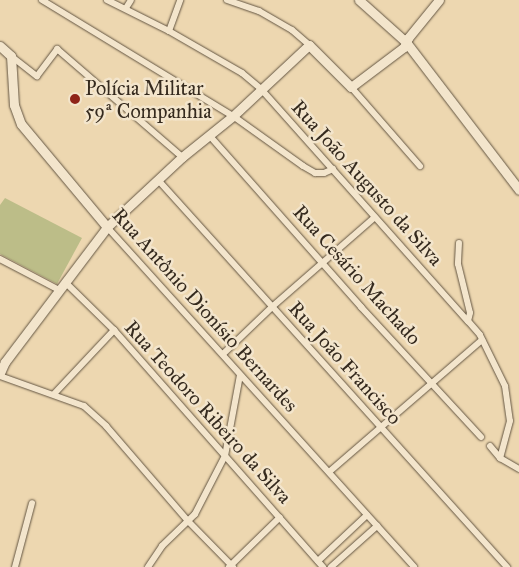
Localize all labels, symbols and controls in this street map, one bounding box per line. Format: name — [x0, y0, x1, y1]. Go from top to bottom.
place label: Polícia Militar 59ª Companhia — [85, 76, 212, 123]
marker: Polícia Militar 59ª Companhia — [69, 93, 81, 105]
street label: Rua João Augusto da Silva — [286, 95, 448, 271]
street label: Rua Cesário Machado — [288, 200, 426, 350]
street label: Rua Antônio Dionísio Bernardes — [107, 203, 303, 417]
street label: Rua João Francisco — [283, 296, 407, 430]
street label: Rua Teodoro Ribeiro da Silva — [119, 316, 297, 508]

